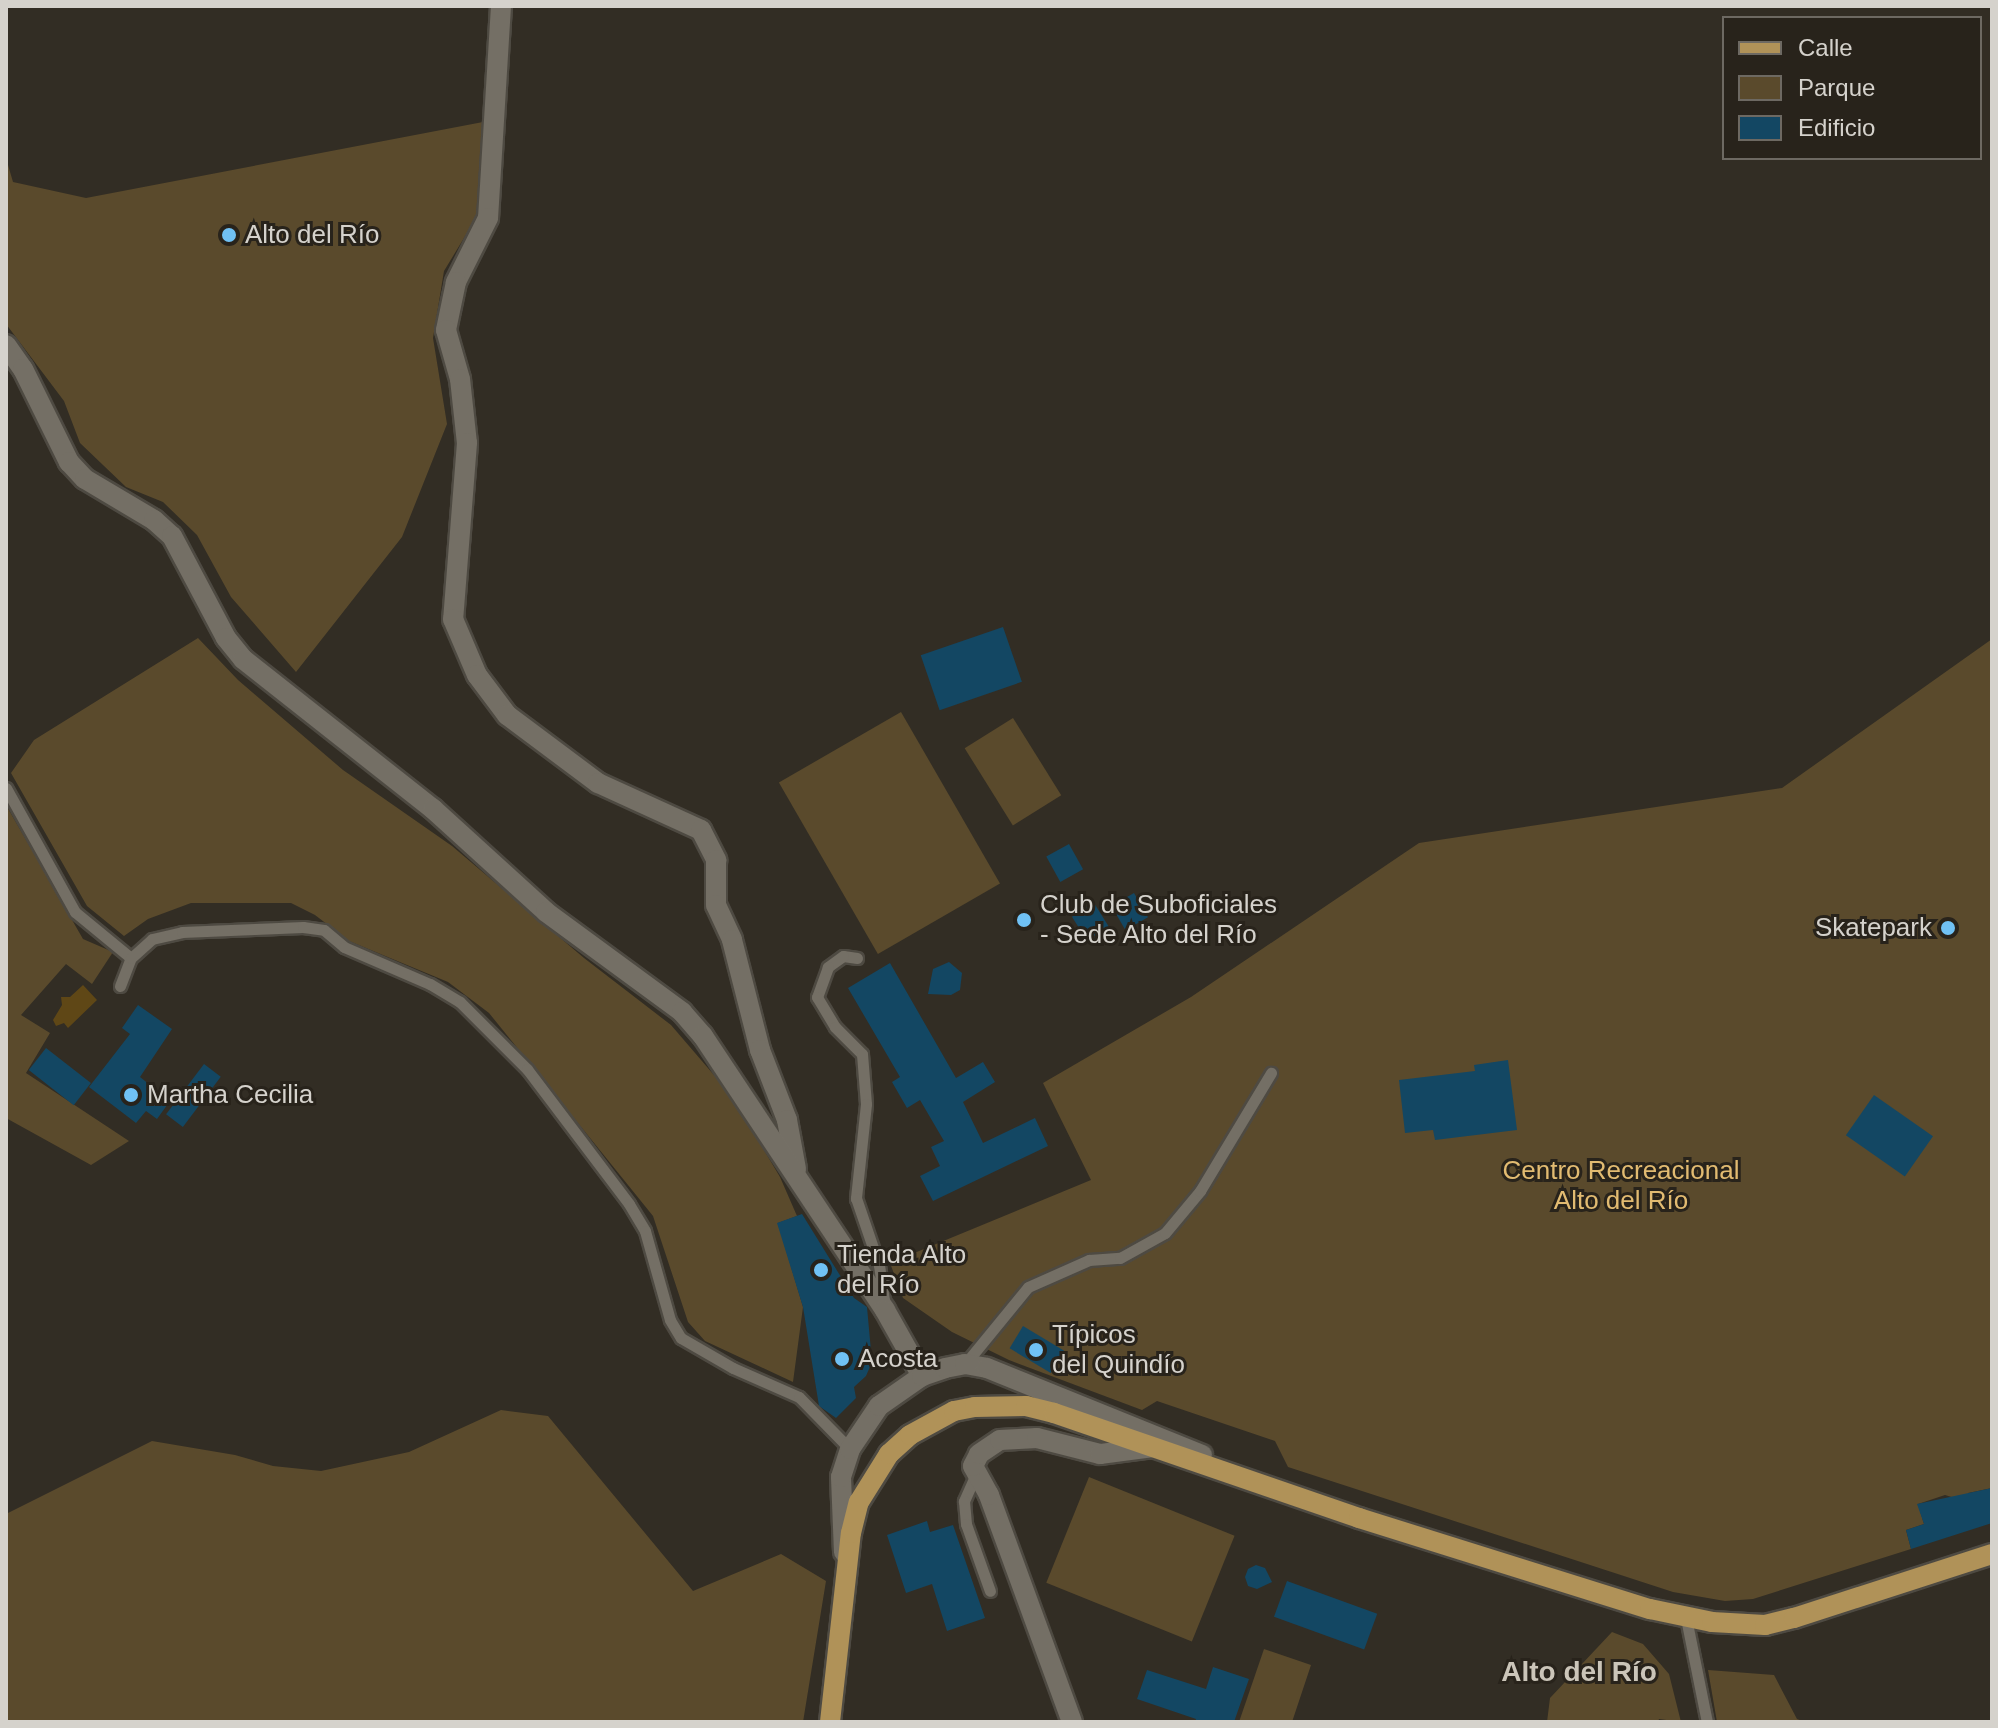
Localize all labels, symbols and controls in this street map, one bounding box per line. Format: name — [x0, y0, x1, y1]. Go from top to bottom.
legend — [1722, 16, 1982, 160]
text: Calle — [1798, 34, 1853, 61]
text: Parque — [1798, 74, 1875, 101]
text: Edificio — [1798, 114, 1875, 141]
place label: Alto del Río — [245, 219, 379, 251]
marker: Alto del Río — [220, 226, 238, 244]
place label: Club de Suboficiales - Sede Alto del Río — [1040, 889, 1277, 950]
marker: Club de Suboficiales - Sede Alto del Río — [1015, 911, 1033, 929]
place label: Skatepark — [1815, 912, 1932, 944]
marker: Skatepark — [1939, 919, 1957, 937]
place label: Martha Cecilia — [147, 1079, 313, 1111]
marker: Martha Cecilia — [122, 1086, 140, 1104]
park label: Centro Recreacional Alto del Río — [1502, 1155, 1740, 1216]
place label: Tienda Alto del Río — [837, 1239, 968, 1300]
marker: Tienda Alto del Río — [812, 1261, 830, 1279]
place label: Típicos del Quindío — [1052, 1319, 1185, 1380]
marker: Típicos del Quindío — [1027, 1341, 1045, 1359]
place label: Acosta — [858, 1343, 937, 1375]
marker: Acosta — [833, 1350, 851, 1368]
district label: Alto del Río — [1501, 1655, 1657, 1689]

